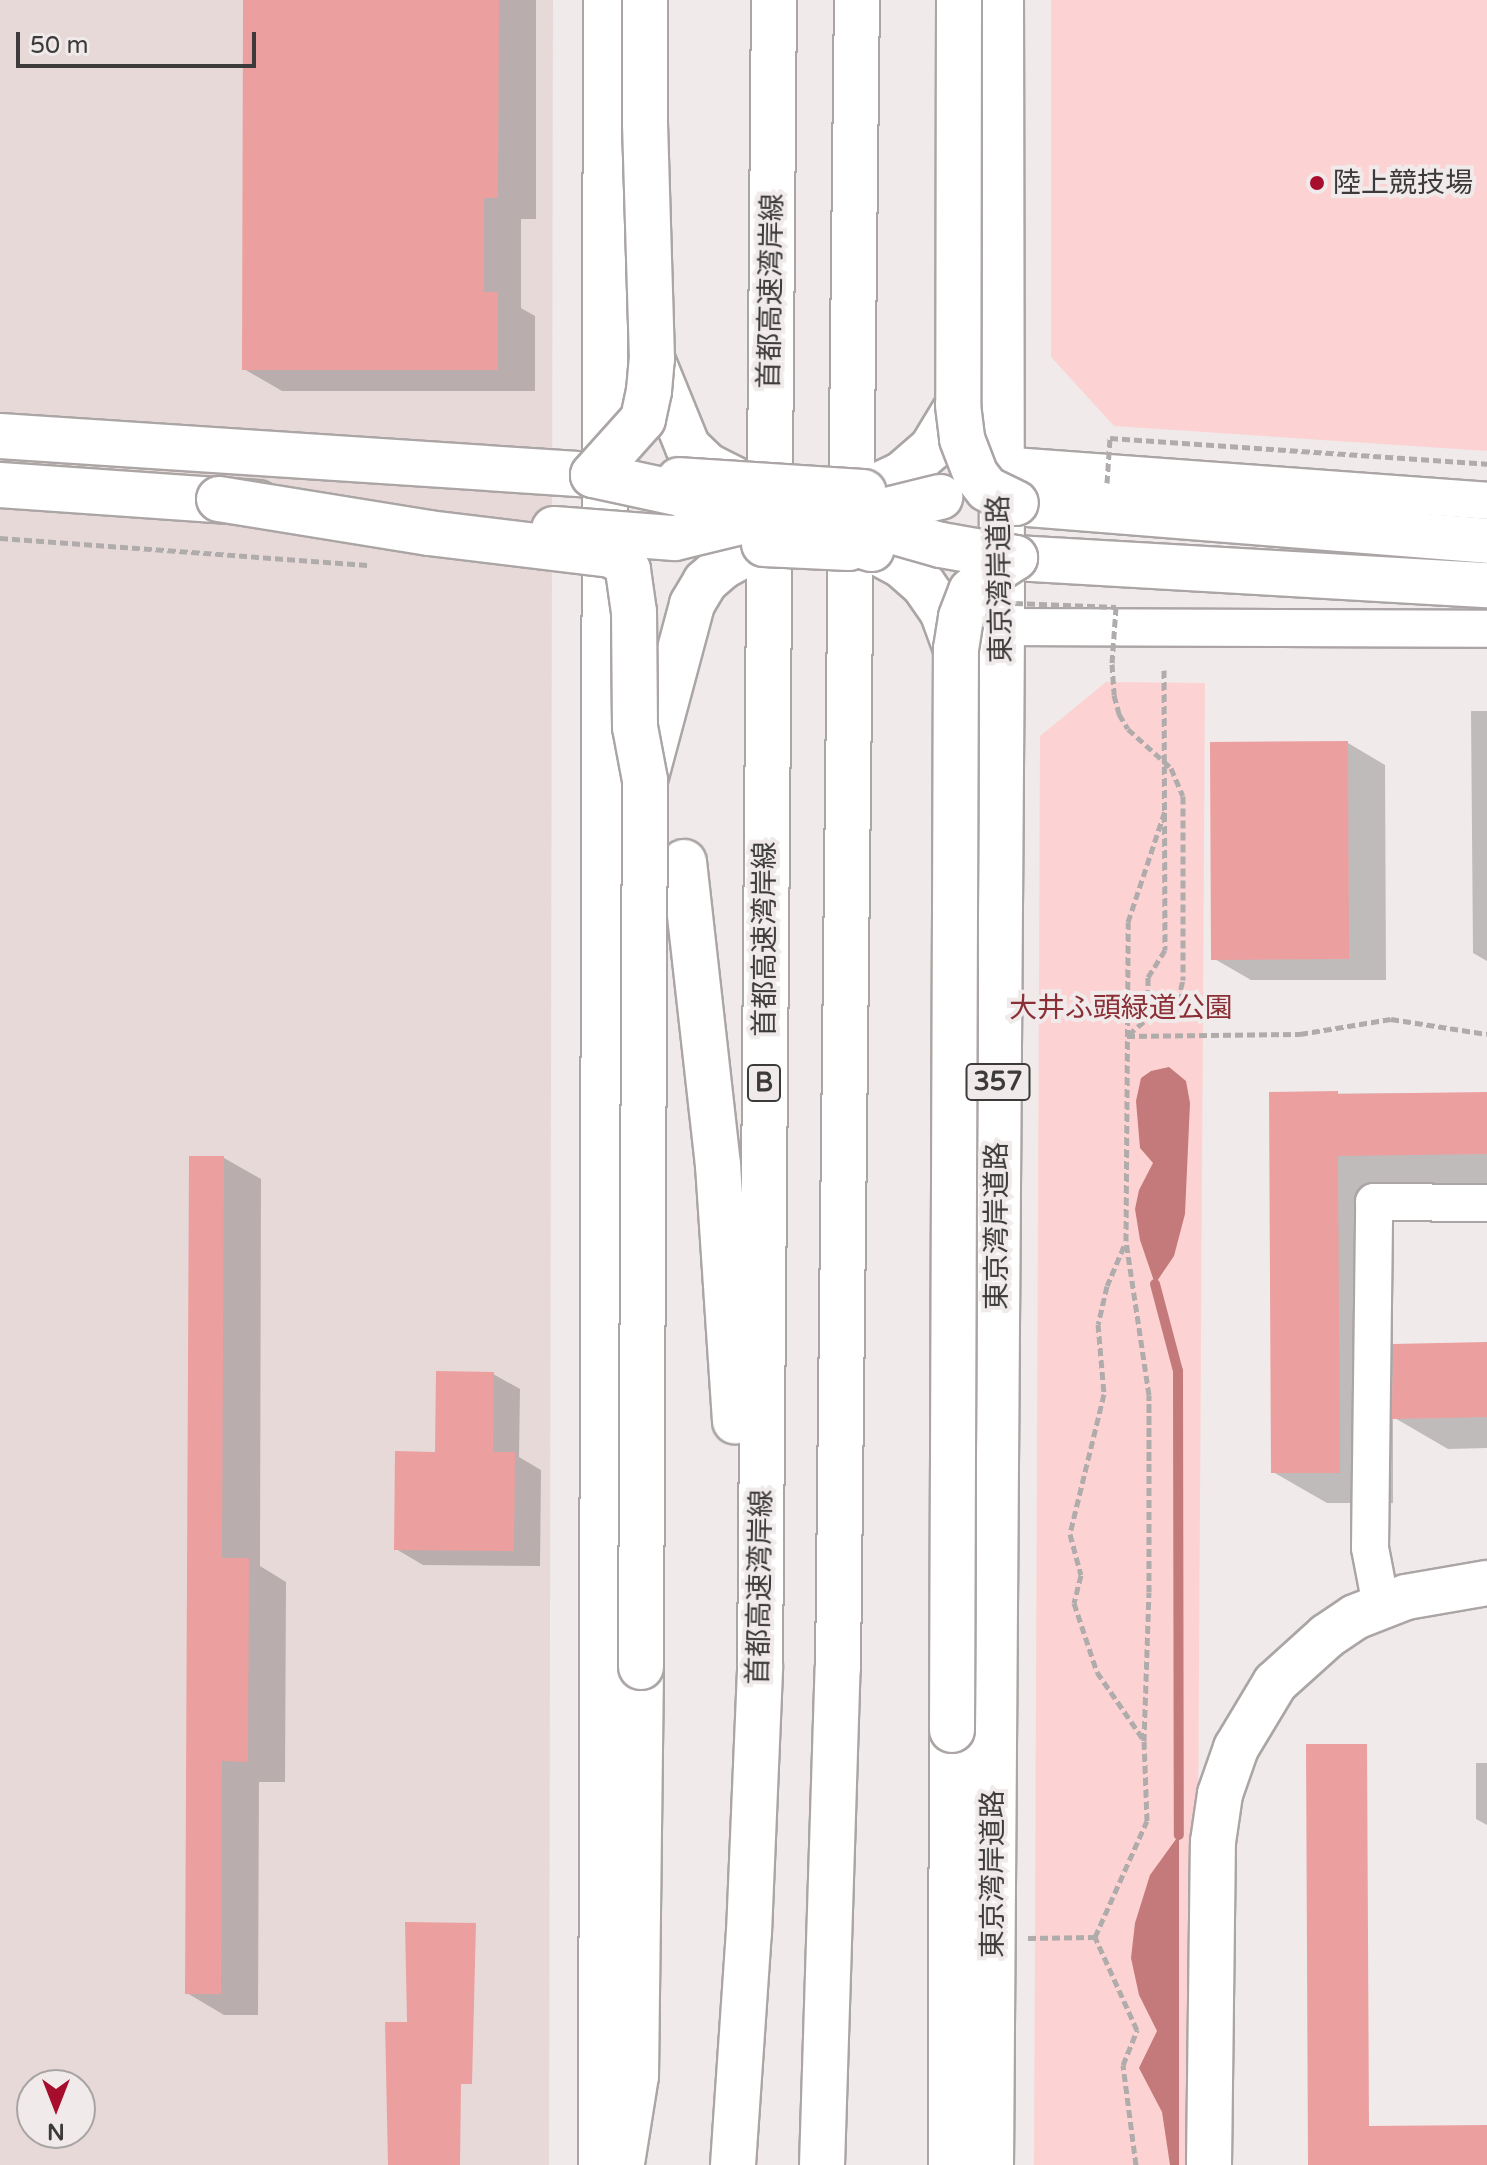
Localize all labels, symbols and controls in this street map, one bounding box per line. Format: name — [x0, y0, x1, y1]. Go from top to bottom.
scale bar — [20, 16, 260, 66]
text: 50 m — [30, 31, 88, 60]
place label: 陸上競技場 — [1333, 166, 1473, 200]
marker: 陸上競技場 — [1308, 174, 1326, 192]
street label: 首都高速湾岸線 — [752, 193, 790, 389]
street label: 東京湾岸道路 — [982, 495, 1018, 663]
street label: 首都高速湾岸線 — [748, 841, 782, 1037]
park label: 大井ふ頭緑道公園 — [1009, 991, 1233, 1025]
road number: 357 — [964, 1060, 1032, 1104]
road number: B — [746, 1061, 782, 1105]
street label: 東京湾岸道路 — [980, 1142, 1014, 1310]
street label: 首都高速湾岸線 — [741, 1489, 779, 1685]
street label: 東京湾岸道路 — [976, 1790, 1010, 1958]
north arrow — [16, 2069, 96, 2149]
text: N — [47, 2118, 65, 2144]

